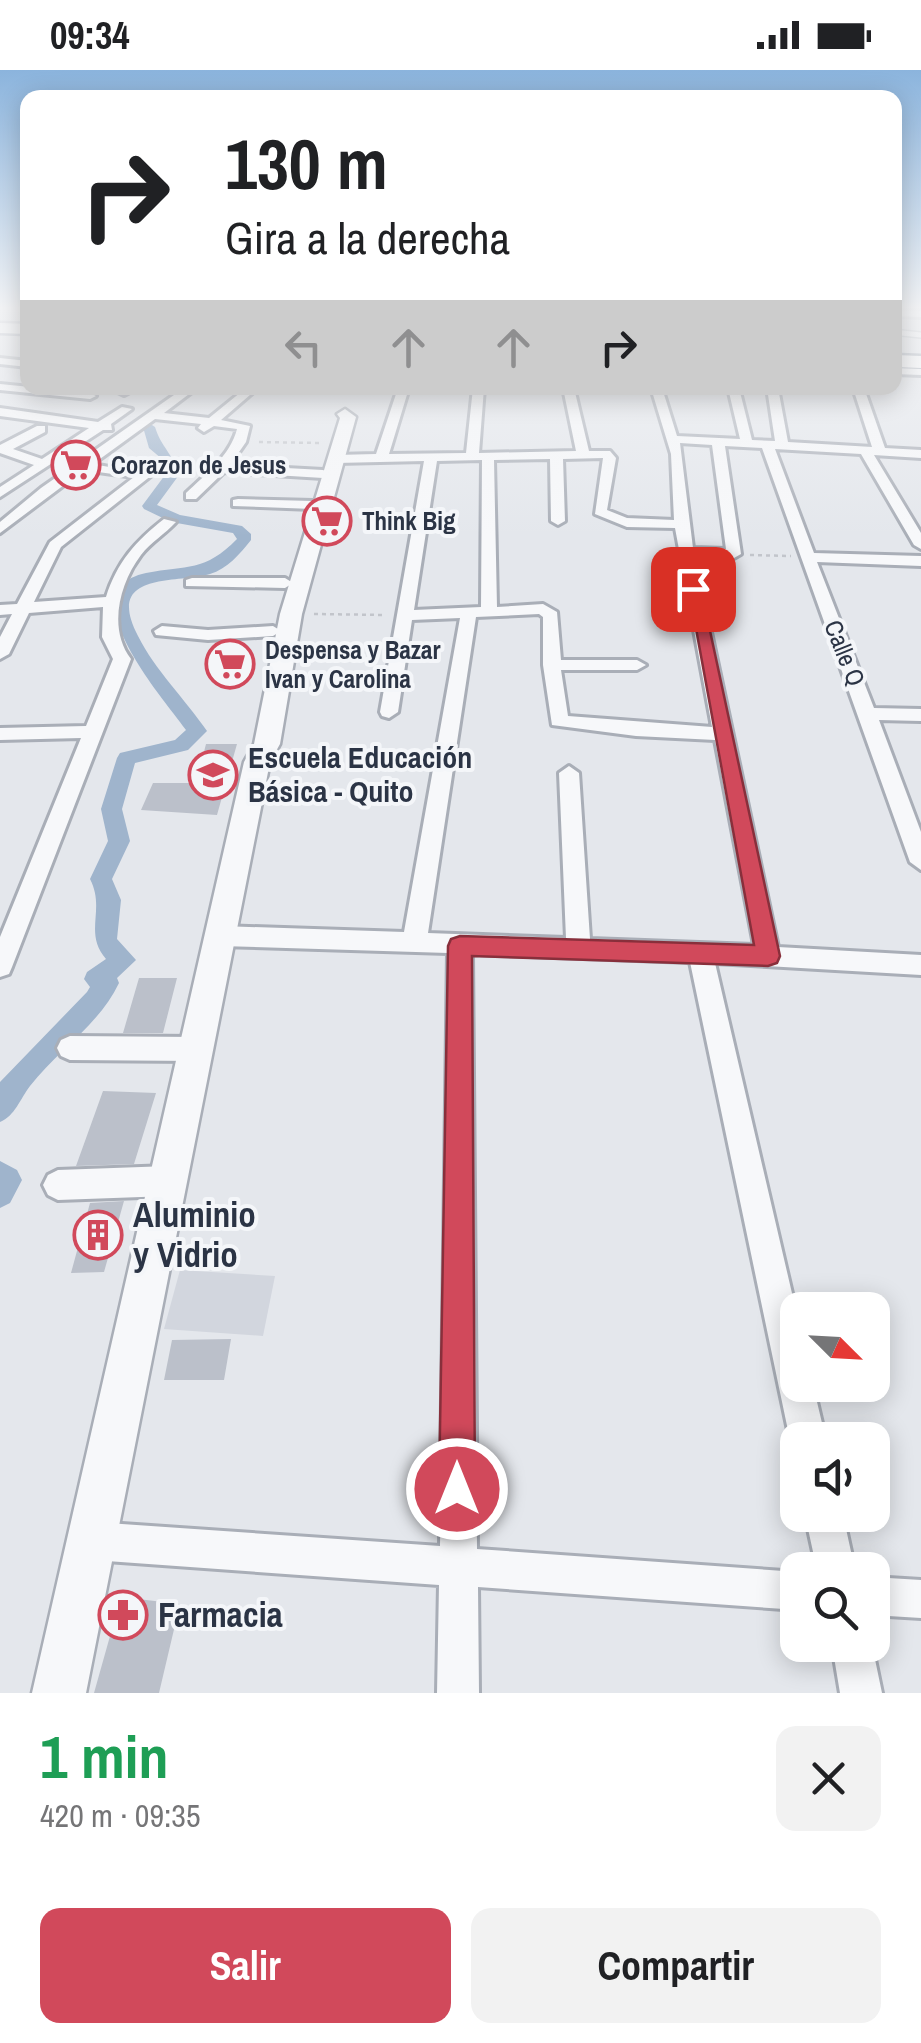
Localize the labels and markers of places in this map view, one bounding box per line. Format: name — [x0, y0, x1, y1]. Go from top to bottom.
supermarket icon: Corazon de Jesus — [50, 439, 102, 491]
place label: Corazon de Jesus — [111, 448, 286, 482]
supermarket icon: Think Big — [301, 495, 353, 547]
place label: Think Big — [362, 504, 456, 538]
pin — [651, 547, 736, 632]
place label: Despensa y Bazar Ivan y Carolina — [265, 633, 441, 696]
supermarket icon: Despensa y Bazar Ivan y Carolina — [204, 638, 256, 690]
place label: Escuela Educación Básica - Quito — [248, 737, 472, 811]
school or university icon: Escuela Educación Básica - Quito — [187, 749, 239, 801]
place label: Aluminio y Vidrio — [133, 1191, 256, 1278]
building icon: Aluminio y Vidrio — [72, 1209, 124, 1261]
pharmacy icon: Farmacia — [97, 1589, 149, 1641]
place label: Farmacia — [158, 1591, 283, 1638]

